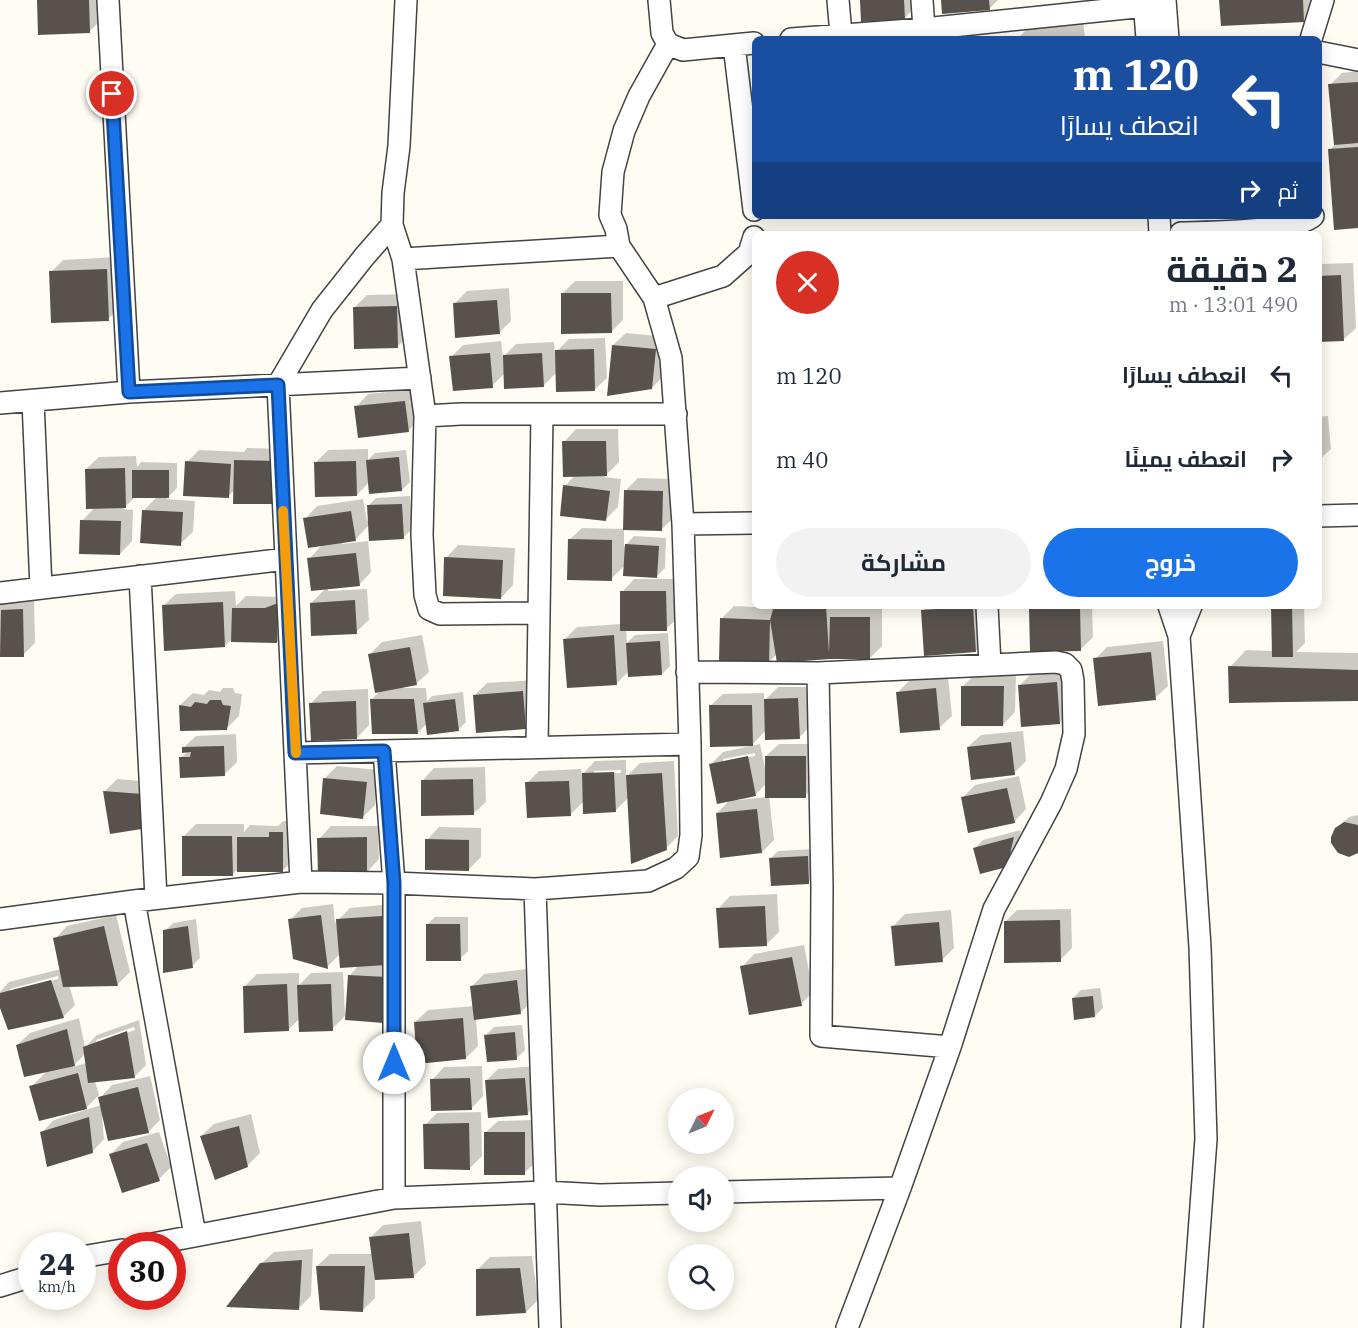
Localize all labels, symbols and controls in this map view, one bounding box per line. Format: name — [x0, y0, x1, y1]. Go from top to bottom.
text: 120 m — [1073, 47, 1199, 102]
icon: left — [1220, 60, 1298, 138]
pin — [86, 68, 137, 119]
icon: arrive — [95, 77, 128, 110]
text: انعطف يسارًا — [1060, 107, 1199, 142]
icon: right — [1233, 174, 1266, 207]
text: ثم — [1278, 176, 1298, 205]
text: 2 دقيقة — [1166, 245, 1298, 292]
button: close — [776, 251, 839, 314]
text: 490 m · 13:01 — [1169, 291, 1298, 318]
icon: left — [1265, 359, 1298, 392]
text: انعطف يسارًا — [1122, 360, 1247, 389]
text: 120 m — [776, 361, 842, 390]
icon: right — [1265, 443, 1298, 476]
text: انعطف يمينًا — [1125, 444, 1247, 473]
text: 40 m — [776, 445, 828, 474]
button: مشاركة — [776, 528, 1031, 597]
button: خروج — [1043, 528, 1298, 597]
position arrow — [362, 1031, 426, 1095]
north arrow — [668, 1088, 734, 1154]
map controls — [668, 1088, 734, 1310]
button: sound — [668, 1166, 734, 1232]
speed limit sign: 30 — [108, 1232, 186, 1310]
text: 24 — [39, 1244, 75, 1283]
button: search — [668, 1244, 734, 1310]
text: km/h — [38, 1277, 76, 1296]

